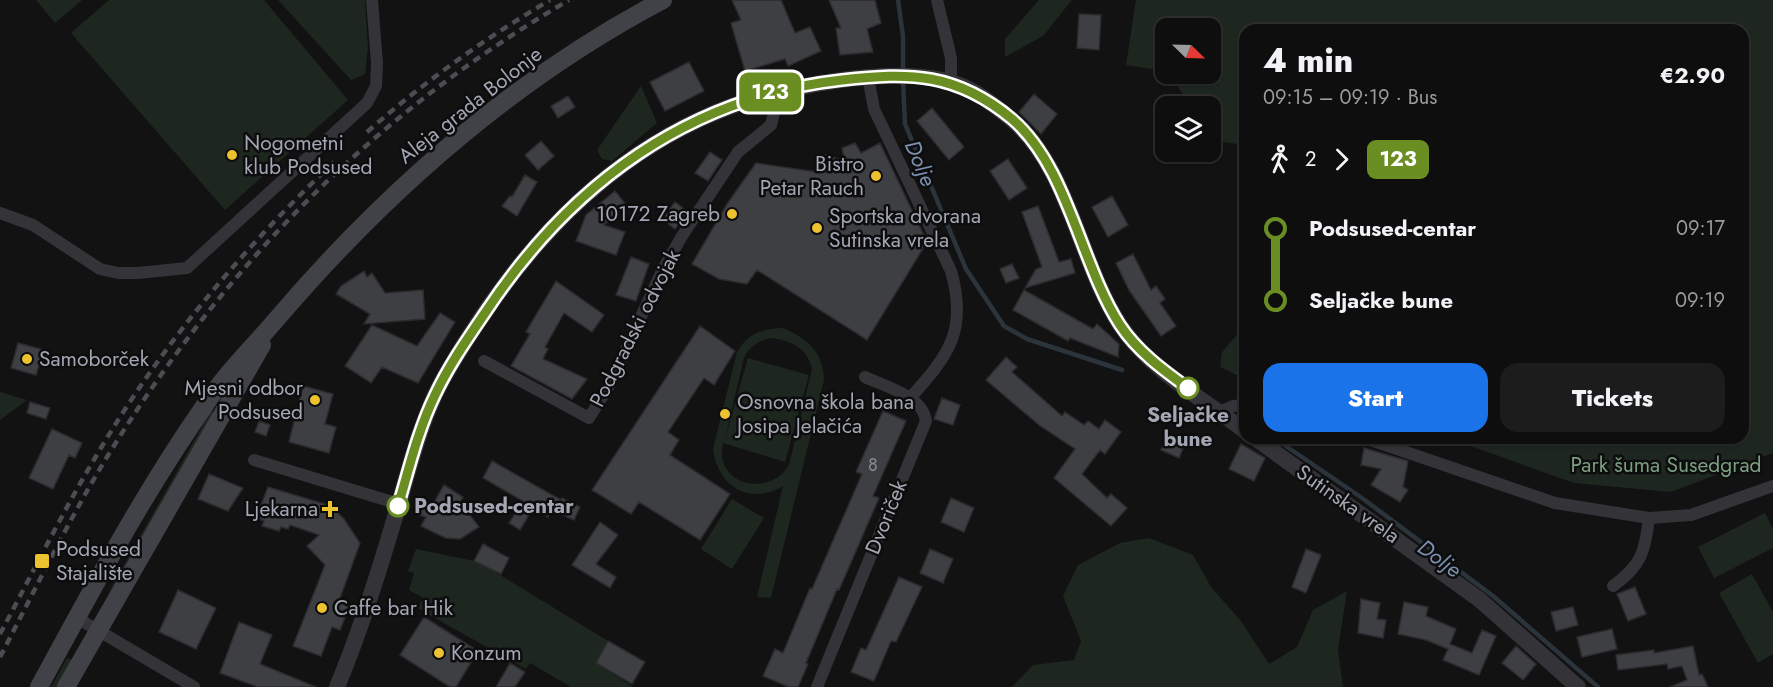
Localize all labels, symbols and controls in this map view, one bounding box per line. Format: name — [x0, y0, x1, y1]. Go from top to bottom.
north arrow — [1155, 18, 1221, 84]
map controls — [1155, 18, 1221, 162]
text: 4 min — [1263, 37, 1353, 84]
street label: Aleja grada Bolonje — [392, 39, 548, 171]
text: €2.90 — [1660, 59, 1725, 91]
line badge: 123 — [736, 72, 804, 112]
text: 123 — [751, 77, 789, 107]
text: 09:15 – 09:19 · Bus — [1263, 83, 1437, 112]
button: layers — [1155, 96, 1221, 162]
place label: Nogometni klub Podsused — [244, 128, 372, 182]
water label: Dolje — [897, 135, 945, 191]
icon: walk — [1263, 143, 1296, 176]
icon: forward — [1325, 143, 1358, 176]
text: 123 — [1379, 144, 1417, 174]
text: 2 — [1305, 145, 1316, 174]
marker: Nogometni klub Podsused — [225, 148, 239, 162]
place label: Bistro Petar Rauch — [760, 149, 864, 203]
marker: Bistro Petar Rauch — [869, 169, 883, 183]
place label: 10172 Zagreb — [596, 199, 720, 229]
place label: Sportska dvorana Sutinska vrela — [829, 201, 981, 255]
marker: 10172 Zagreb — [725, 207, 739, 221]
text: Podsused-centar — [1309, 212, 1476, 244]
text: 09:17 — [1676, 214, 1725, 243]
marker: Sportska dvorana Sutinska vrela — [810, 221, 824, 235]
street label: Podgradski odvojak — [582, 243, 688, 412]
text: Seljačke bune — [1309, 284, 1453, 316]
text: 09:19 — [1675, 286, 1725, 315]
place label: Samoborček — [39, 344, 150, 374]
marker: Samoborček — [20, 352, 34, 366]
button: Start — [1263, 363, 1488, 432]
button: Tickets — [1500, 363, 1725, 432]
place label: Mjesni odbor Podsused — [185, 373, 304, 427]
marker: Seljačke bune — [1177, 377, 1199, 399]
place label: Osnovna škola bana Josipa Jelačića — [734, 387, 914, 441]
marker: Mjesni odbor Podsused — [308, 393, 322, 407]
place label: Seljačke bune — [1147, 400, 1229, 454]
marker: Osnovna škola bana Josipa Jelačića — [718, 407, 732, 421]
park label: Park šuma Susedgrad — [1570, 450, 1762, 480]
house number: 8 — [868, 452, 878, 478]
street label: Sutinska vrela — [1290, 457, 1406, 551]
street label: Dvoriček — [858, 475, 915, 559]
place label: Podsused-centar — [414, 491, 574, 521]
place label: Ljekarna — [245, 494, 318, 524]
marker: Podsused-centar — [387, 495, 409, 517]
marker: Ljekarna — [323, 502, 337, 516]
water label: Dolje — [1411, 531, 1469, 585]
place label: Podsused Stajalište — [56, 534, 141, 588]
marker: Podsused Stajalište — [33, 552, 51, 570]
place label: Caffe bar Hik — [334, 593, 454, 623]
marker: Caffe bar Hik — [315, 601, 329, 615]
place label: Konzum — [451, 638, 522, 668]
marker: Konzum — [432, 646, 446, 660]

